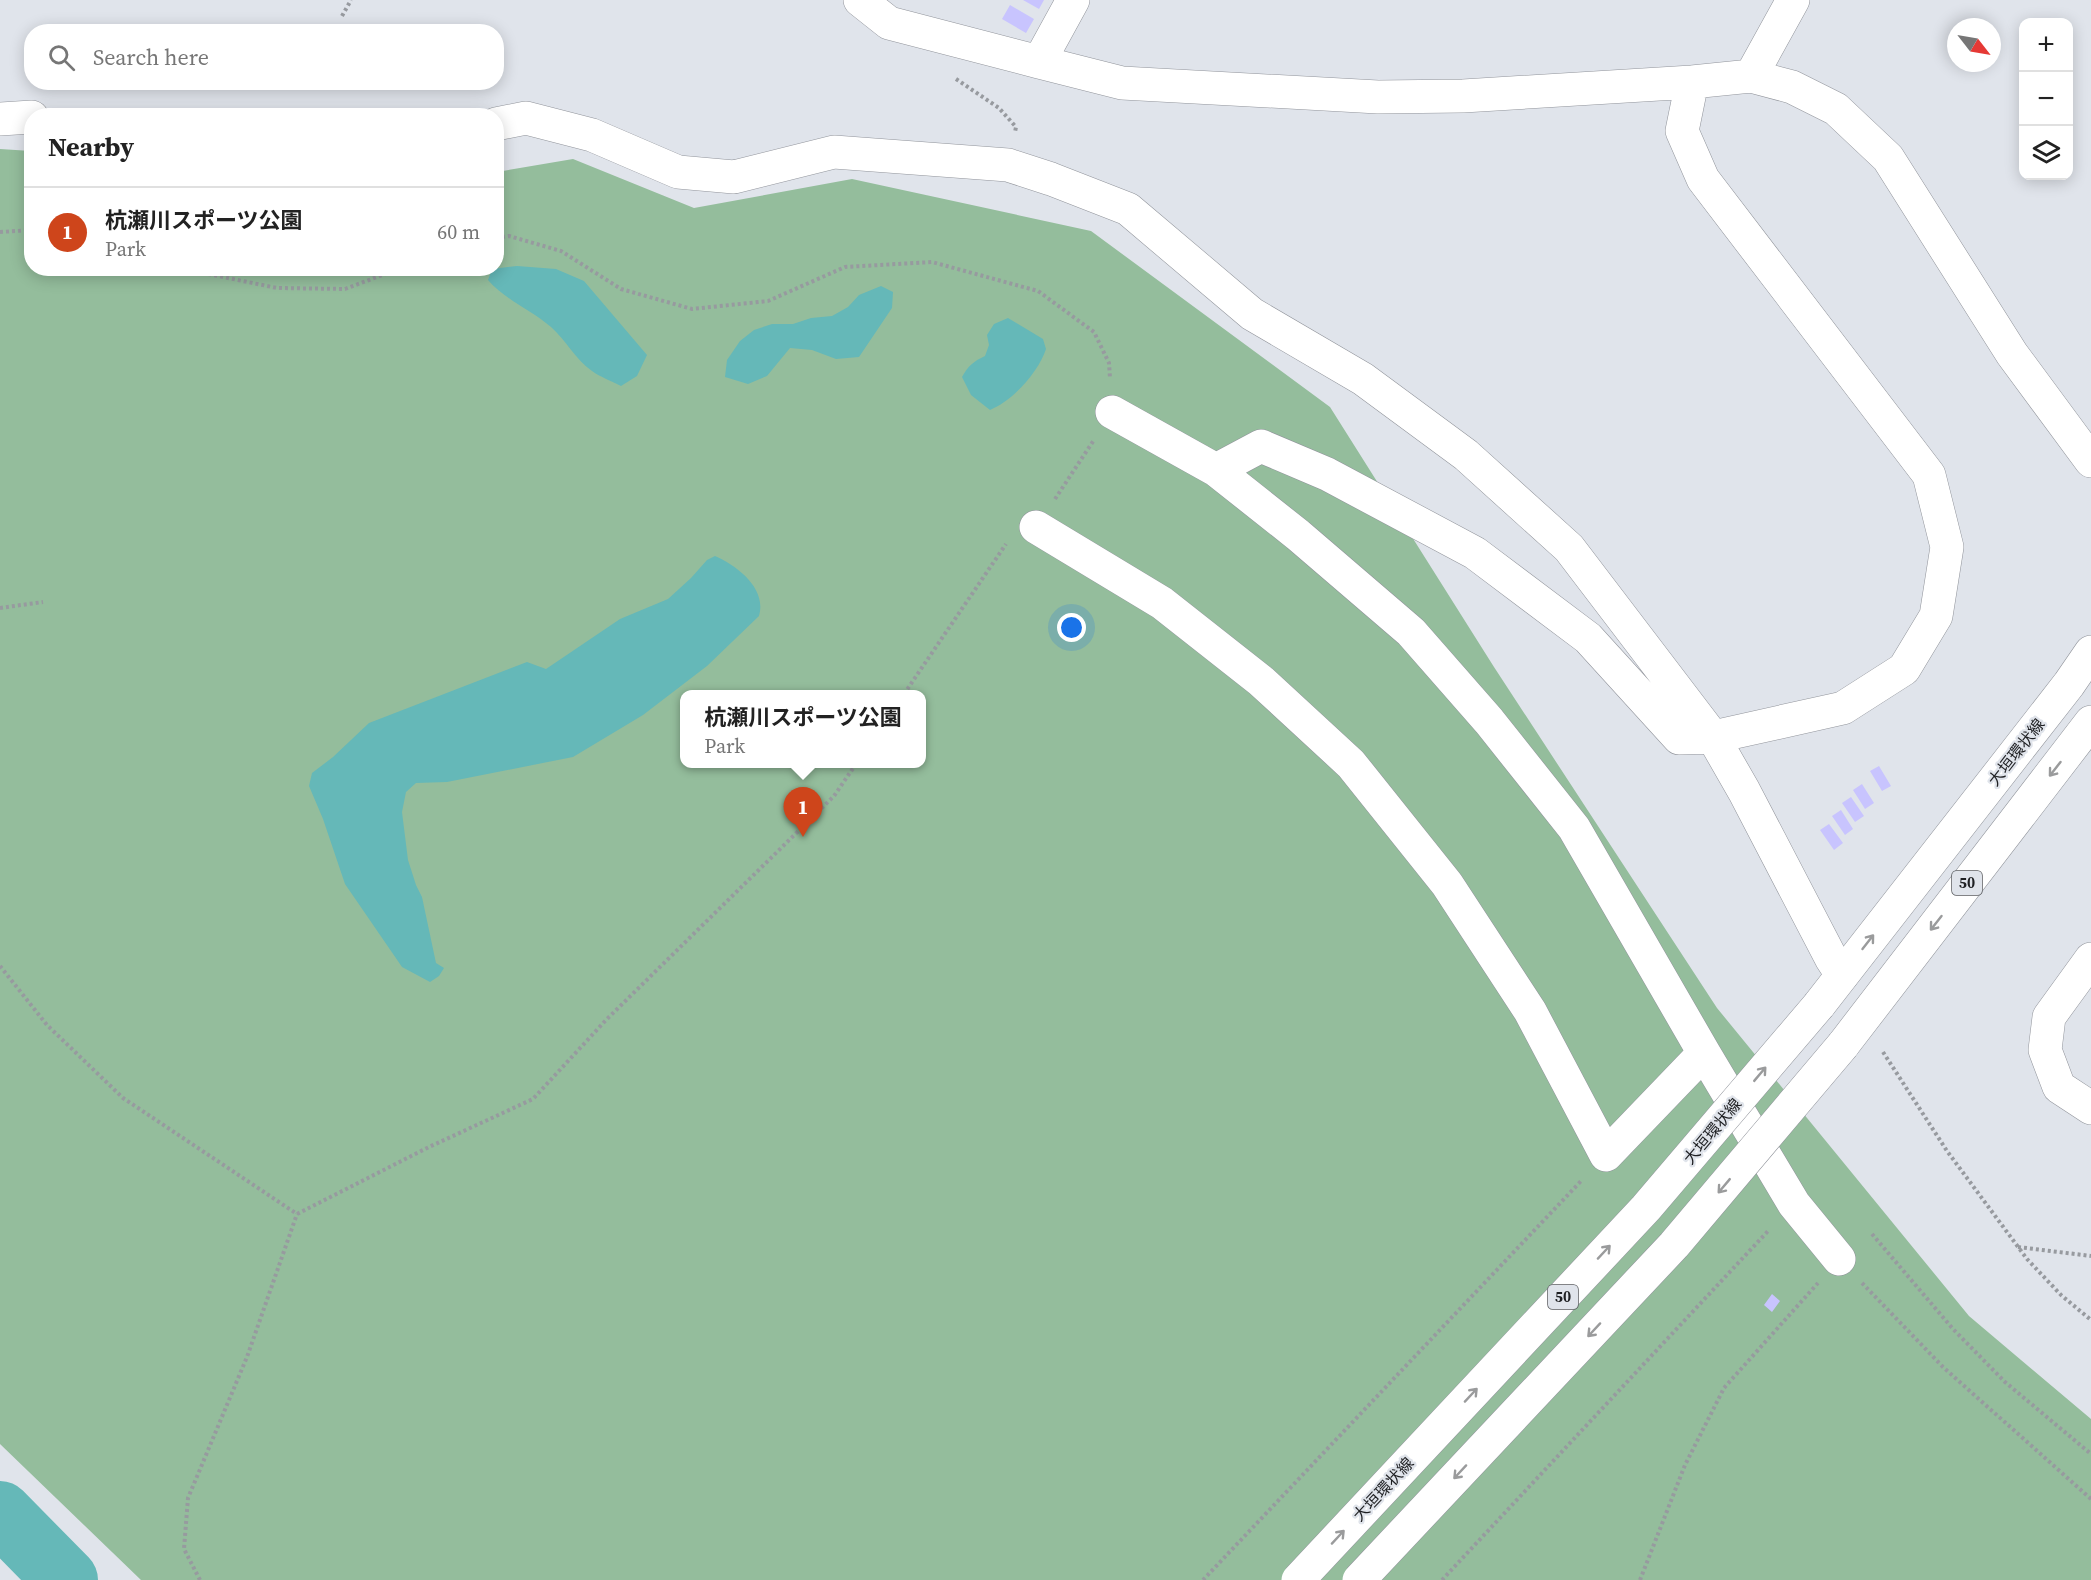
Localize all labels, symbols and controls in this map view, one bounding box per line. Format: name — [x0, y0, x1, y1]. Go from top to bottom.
north arrow — [1947, 18, 2001, 72]
map controls — [2019, 18, 2073, 180]
button: + — [2019, 18, 2073, 72]
search box — [24, 24, 504, 90]
icon: search — [45, 41, 78, 74]
text: Search here — [93, 42, 209, 72]
button: − — [2019, 72, 2073, 126]
button: layers — [2019, 126, 2073, 180]
text: Nearby — [48, 129, 134, 165]
text: 杭瀬川スポーツ公園 — [105, 205, 303, 235]
text: 1 — [62, 218, 73, 246]
text: 60 m — [437, 218, 480, 246]
text: Park — [105, 235, 146, 263]
your location — [1057, 613, 1086, 642]
popup — [680, 690, 926, 768]
text: 杭瀬川スポーツ公園 — [704, 702, 902, 732]
street label: 大垣環状線 — [1983, 714, 2049, 790]
text: Park — [704, 732, 745, 760]
one-way arrow — [2049, 760, 2062, 776]
pin: 1 — [784, 788, 822, 837]
road number: 50 — [1952, 871, 1982, 895]
one-way arrow — [1930, 915, 1943, 931]
one-way arrow — [1861, 934, 1874, 950]
one-way arrow — [1754, 1066, 1767, 1082]
street label: 大垣環状線 — [1678, 1093, 1746, 1169]
one-way arrow — [1718, 1178, 1731, 1194]
one-way arrow — [1597, 1245, 1612, 1260]
road number: 50 — [1548, 1285, 1578, 1309]
one-way arrow — [1587, 1323, 1601, 1338]
one-way arrow — [1464, 1388, 1478, 1403]
street label: 大垣環状線 — [1348, 1452, 1418, 1526]
one-way arrow — [1453, 1465, 1467, 1480]
one-way arrow — [1331, 1530, 1345, 1545]

